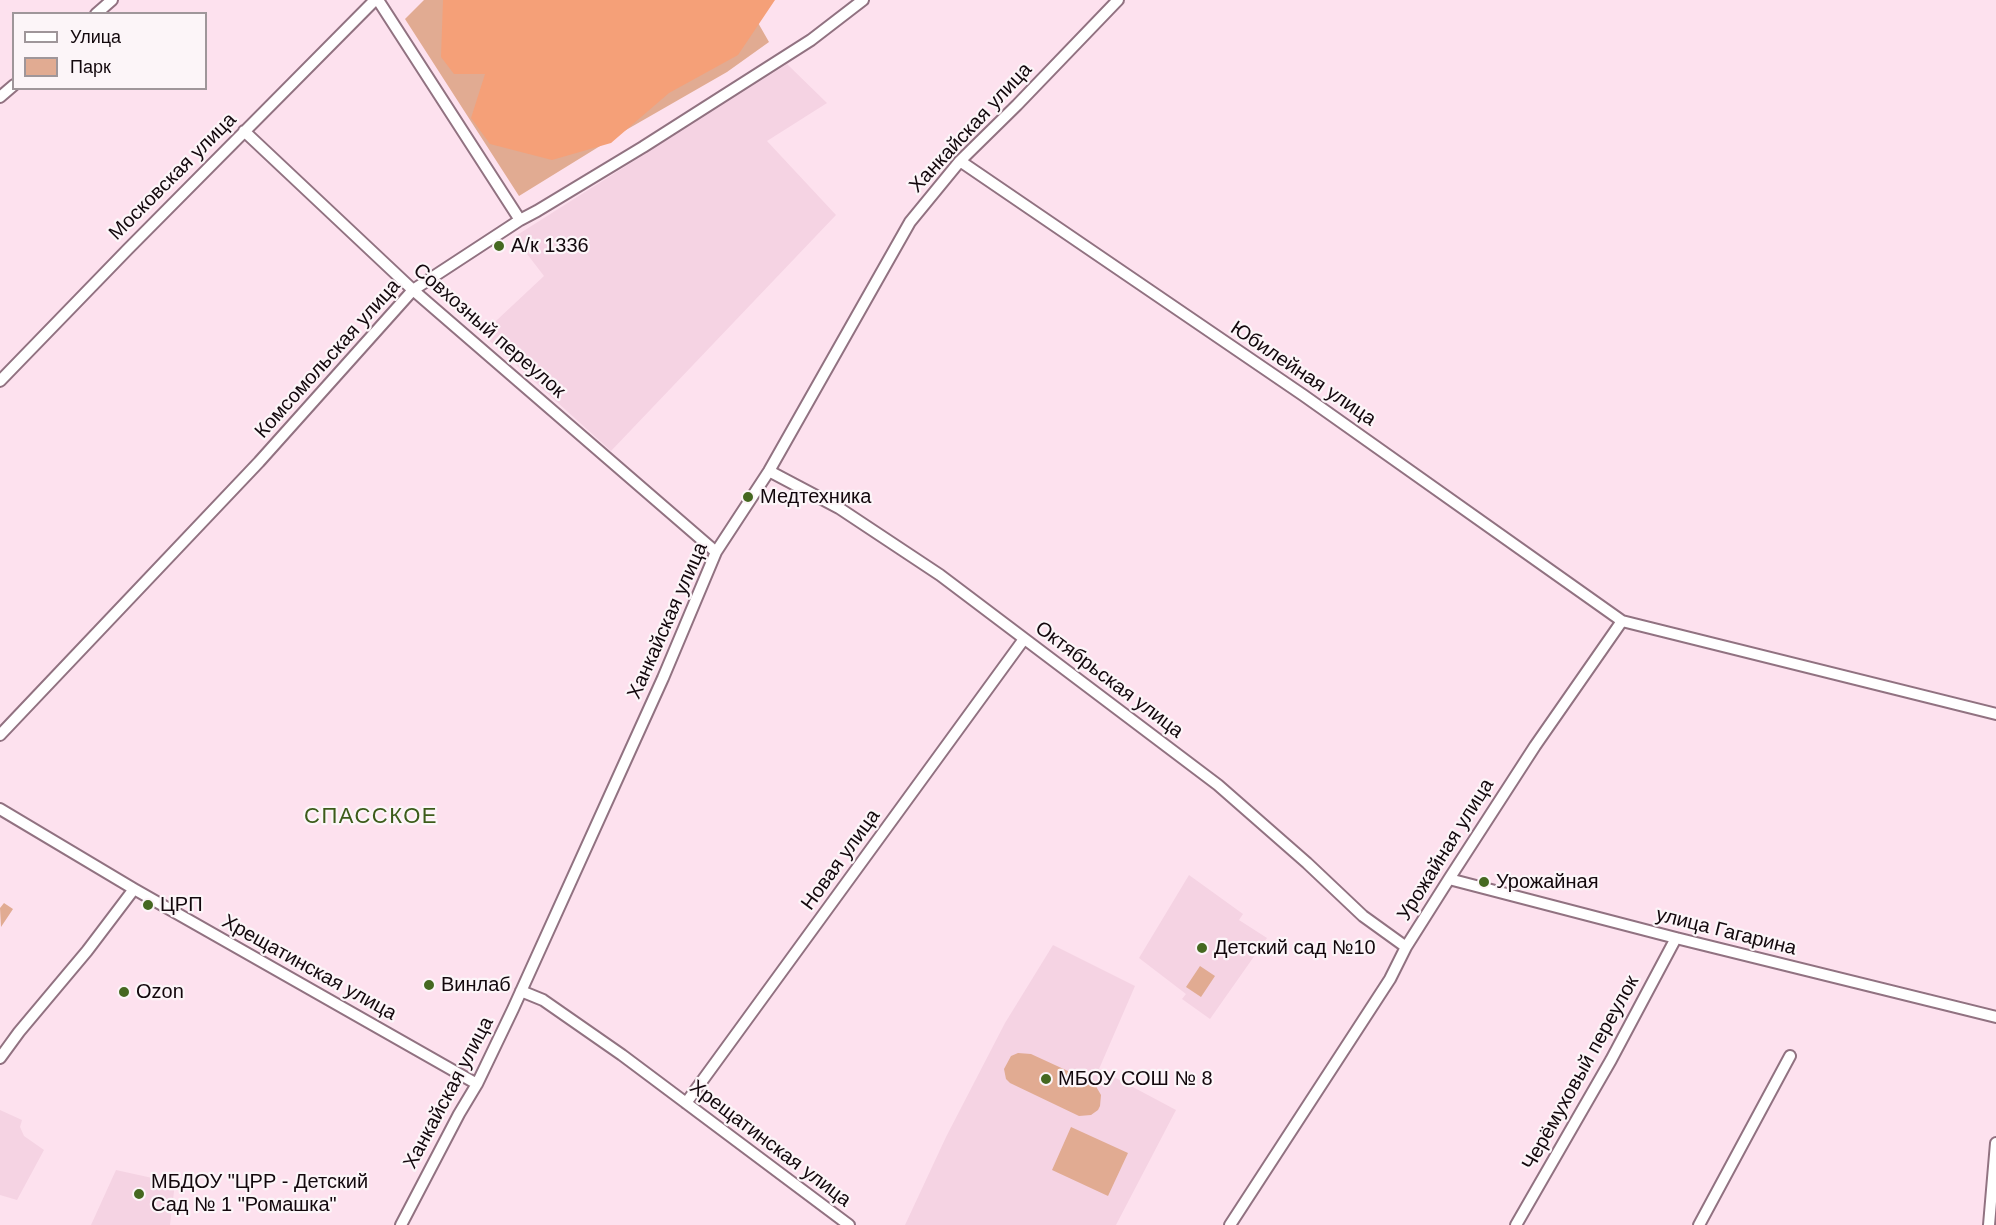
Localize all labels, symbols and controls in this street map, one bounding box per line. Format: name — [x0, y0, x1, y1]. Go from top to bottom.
legend — [12, 12, 207, 90]
text: Улица — [70, 27, 121, 47]
text: Парк — [70, 57, 111, 77]
street label: Ханкайская улица — [905, 58, 1037, 198]
street label: Московская улица — [104, 108, 242, 246]
place label: А/к 1336 — [511, 234, 589, 258]
marker: А/к 1336 — [492, 239, 506, 253]
street label: Совхозный переулок — [408, 258, 570, 404]
street label: Комсомольская улица — [250, 274, 406, 444]
street label: Юбилейная улица — [1226, 316, 1380, 432]
place label: Медтехника — [760, 485, 871, 509]
marker: Медтехника — [741, 490, 755, 504]
street label: Ханкайская улица — [623, 539, 713, 703]
street label: Октябрьская улица — [1030, 616, 1188, 744]
street label: Урожайная улица — [1393, 775, 1499, 925]
district label: СПАССКОЕ — [304, 804, 438, 830]
street label: Новая улица — [796, 805, 886, 915]
place label: Урожайная — [1496, 870, 1598, 894]
marker: Урожайная — [1477, 875, 1491, 889]
place label: ЦРП — [160, 893, 203, 917]
marker: ЦРП — [141, 898, 155, 912]
street label: улица Гагарина — [1653, 903, 1799, 961]
street label: Хрещатинская улица — [218, 910, 400, 1026]
place label: Детский сад №10 — [1214, 936, 1376, 960]
marker: Детский сад №10 — [1195, 941, 1209, 955]
street label: Черёмуховый переулок — [1518, 972, 1644, 1174]
place label: Винлаб — [441, 973, 511, 997]
marker: Винлаб — [422, 978, 436, 992]
place label: Ozon — [136, 980, 184, 1004]
marker: Ozon — [117, 985, 131, 999]
street label: Ханкайская улица — [399, 1013, 499, 1173]
place label: МБОУ СОШ № 8 — [1058, 1067, 1213, 1091]
marker: МБОУ СОШ № 8 — [1039, 1072, 1053, 1086]
street label: Хрещатинская улица — [685, 1076, 855, 1212]
place label: МБДОУ "ЦРР - Детский Сад № 1 "Ромашка" — [151, 1170, 368, 1217]
marker: МБДОУ "ЦРР - Детский Сад № 1 "Ромашка" — [132, 1187, 146, 1201]

